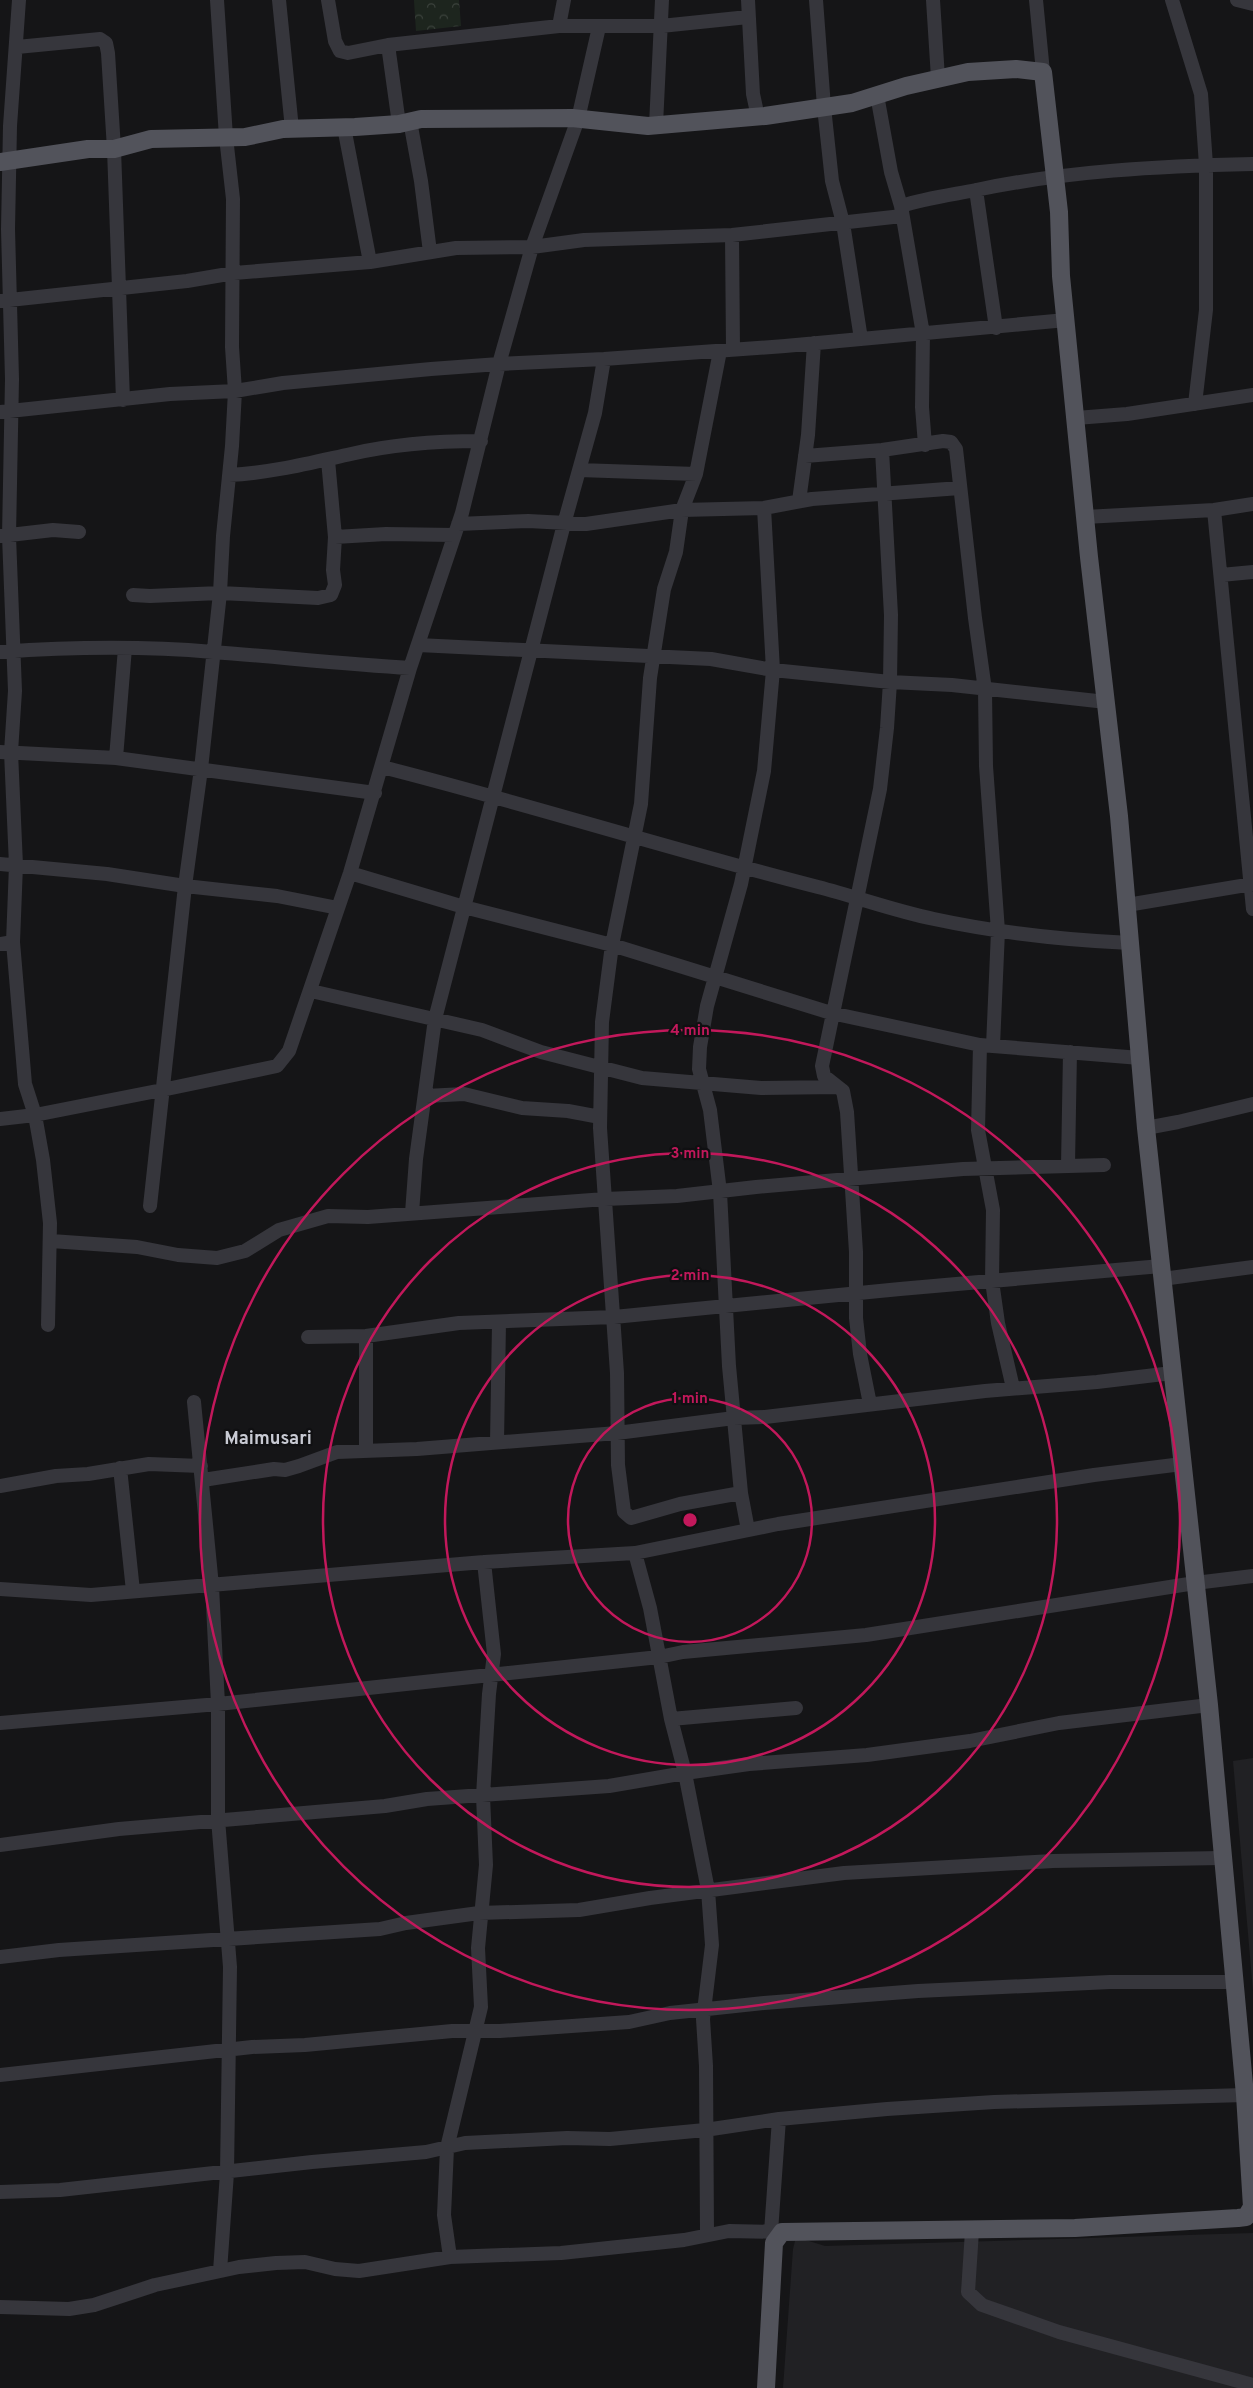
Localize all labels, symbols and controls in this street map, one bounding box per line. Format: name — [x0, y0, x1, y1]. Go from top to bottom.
text: 4 min — [670, 1022, 710, 1041]
text: 3 min — [670, 1145, 710, 1164]
text: 2 min — [670, 1267, 710, 1286]
text: 1 min — [672, 1390, 708, 1409]
district label: Maimusari — [224, 1428, 312, 1451]
centre of rings — [681, 1511, 699, 1529]

